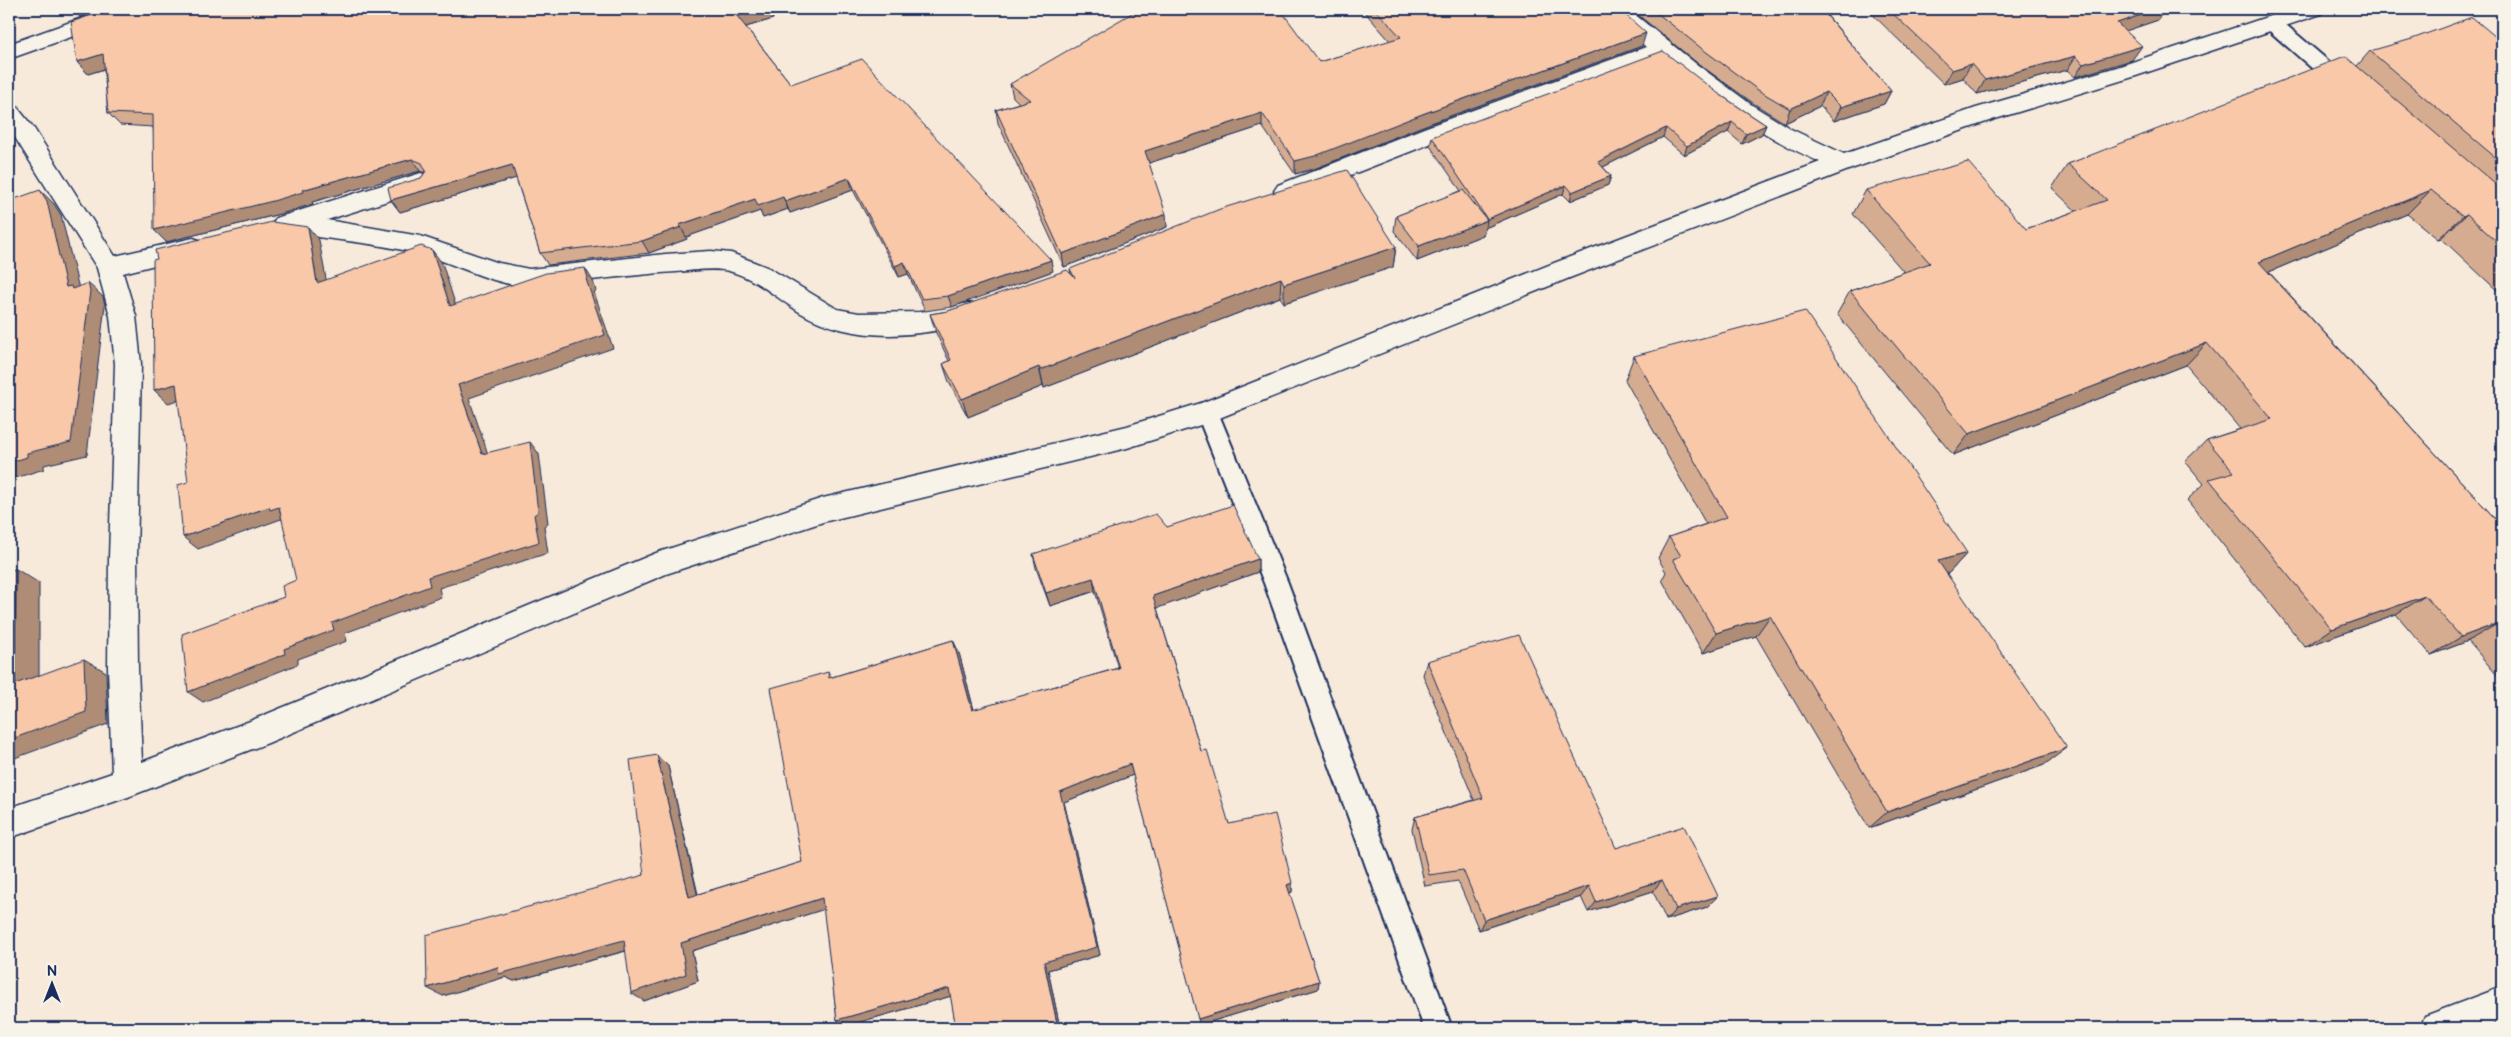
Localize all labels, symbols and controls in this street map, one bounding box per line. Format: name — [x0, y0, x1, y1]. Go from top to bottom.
north arrow — [28, 960, 78, 1010]
text: N — [47, 963, 57, 980]

